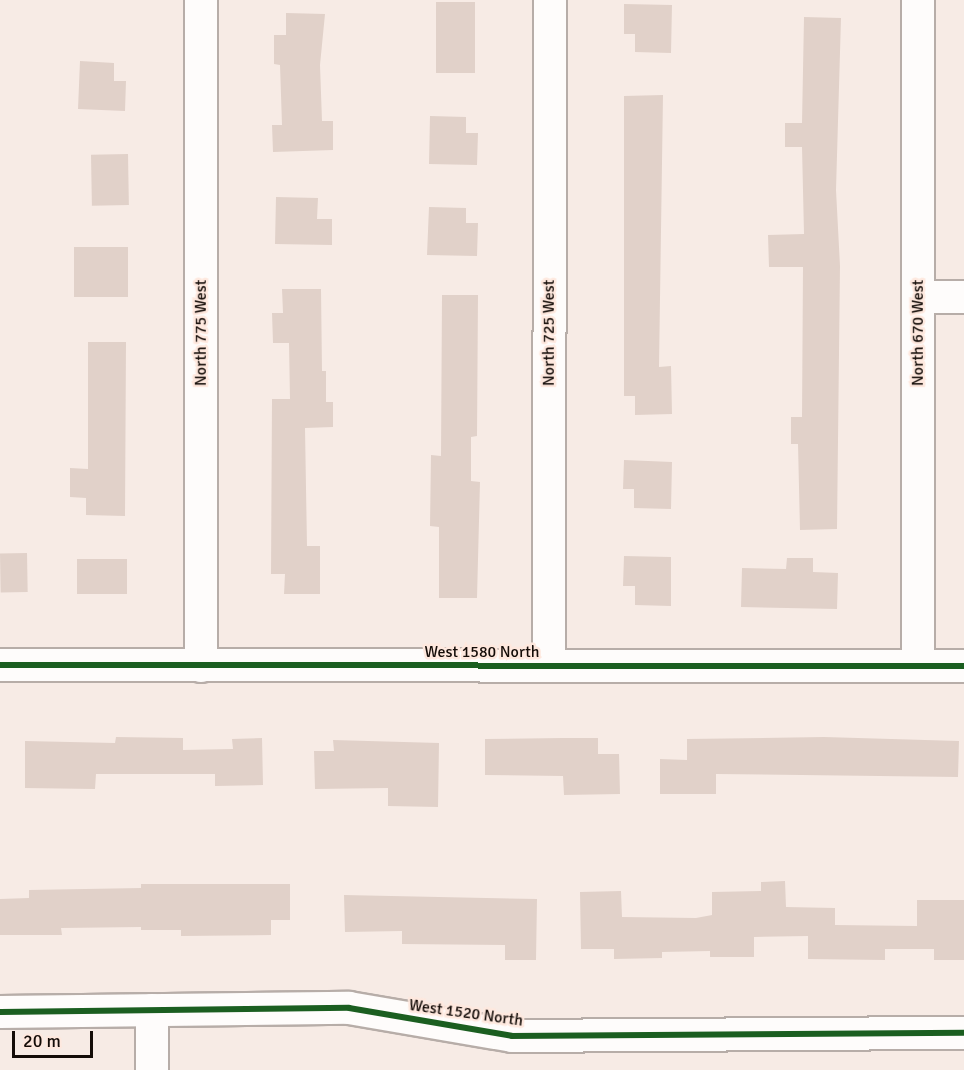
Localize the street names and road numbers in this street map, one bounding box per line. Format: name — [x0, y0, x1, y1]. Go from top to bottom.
street label: North 775 West — [191, 280, 211, 386]
street label: North 725 West — [539, 280, 559, 386]
street label: North 670 West — [908, 280, 928, 386]
street label: West 1580 North — [425, 642, 539, 662]
street label: West 1520 North — [408, 995, 524, 1031]

